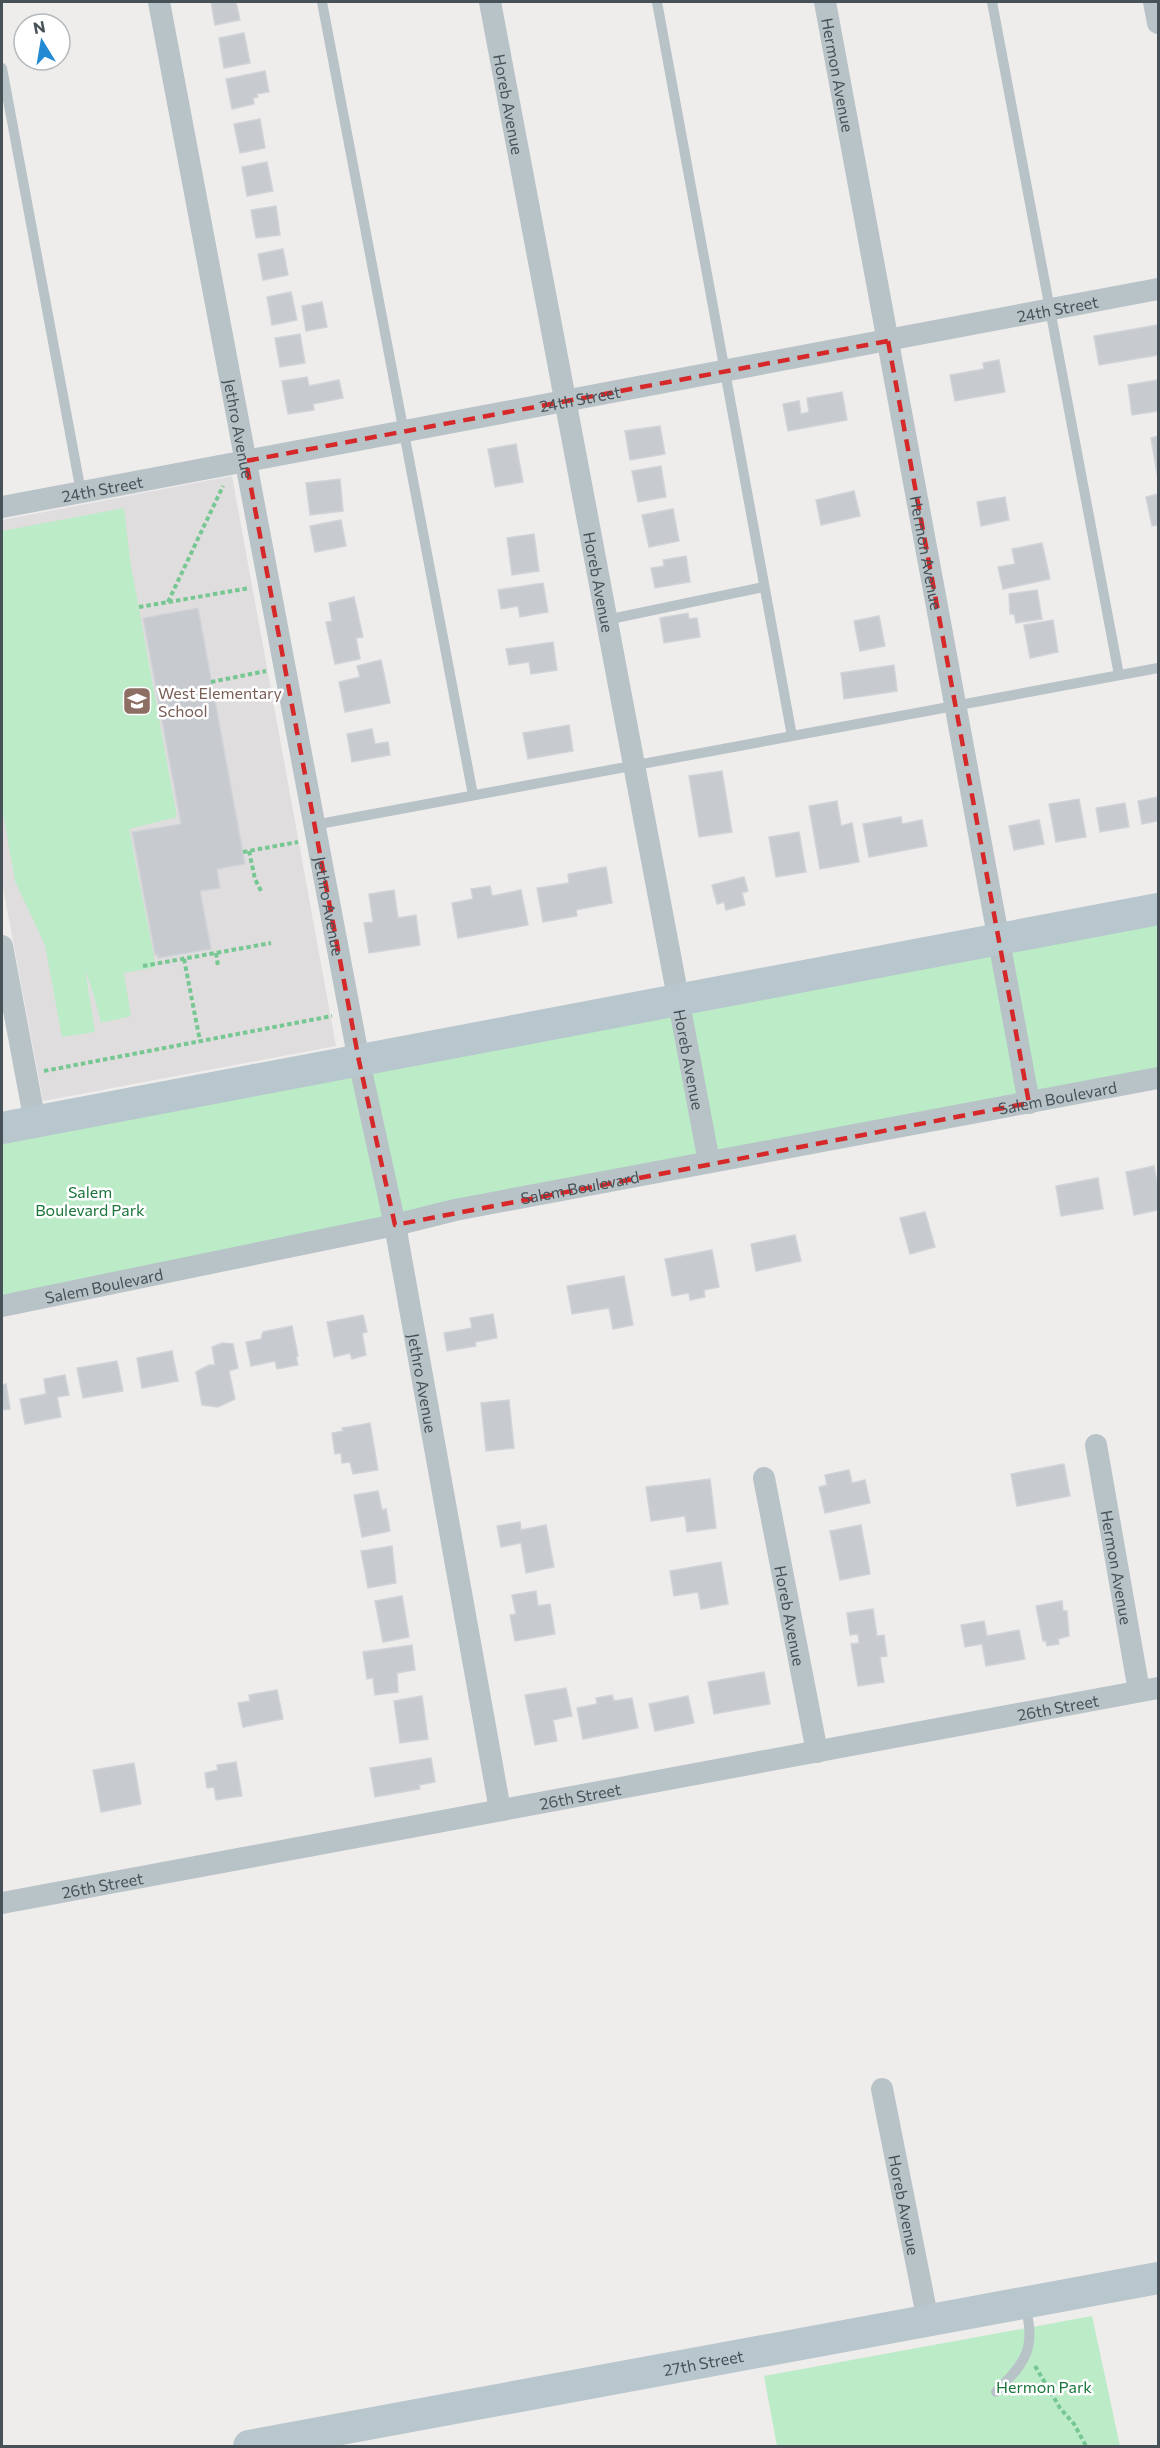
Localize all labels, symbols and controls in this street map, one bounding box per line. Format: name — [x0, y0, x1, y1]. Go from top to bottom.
north arrow — [12, 12, 72, 72]
text: N — [31, 16, 47, 37]
street label: Hermon Avenue — [819, 16, 858, 134]
street label: Horeb Avenue — [490, 52, 528, 156]
street label: 24th Street — [1015, 291, 1100, 325]
street label: Jethro Avenue — [221, 377, 258, 480]
street label: 24th Street — [538, 381, 622, 415]
street label: 24th Street — [60, 471, 145, 505]
street label: Hermon Avenue — [907, 494, 947, 611]
street label: Horeb Avenue — [581, 530, 618, 634]
place label: West Elementary School — [158, 683, 282, 720]
school or university icon: West Elementary School — [121, 685, 153, 717]
street label: Jethro Avenue — [311, 855, 348, 957]
street label: Horeb Avenue — [671, 1007, 708, 1111]
street label: Salem Boulevard — [996, 1076, 1118, 1117]
street label: Salem Boulevard — [519, 1166, 641, 1207]
park label: Salem Boulevard Park — [35, 1182, 145, 1219]
street label: Salem Boulevard — [43, 1264, 165, 1306]
street label: Jethro Avenue — [405, 1332, 442, 1434]
street label: Hermon Avenue — [1098, 1508, 1137, 1626]
street label: Horeb Avenue — [772, 1564, 810, 1667]
street label: 26th Street — [1016, 1690, 1101, 1724]
street label: 26th Street — [538, 1779, 623, 1812]
street label: 26th Street — [60, 1867, 145, 1901]
street label: Horeb Avenue — [886, 2153, 924, 2257]
street label: 27th Street — [662, 2345, 745, 2379]
park label: Hermon Park — [996, 2377, 1092, 2396]

